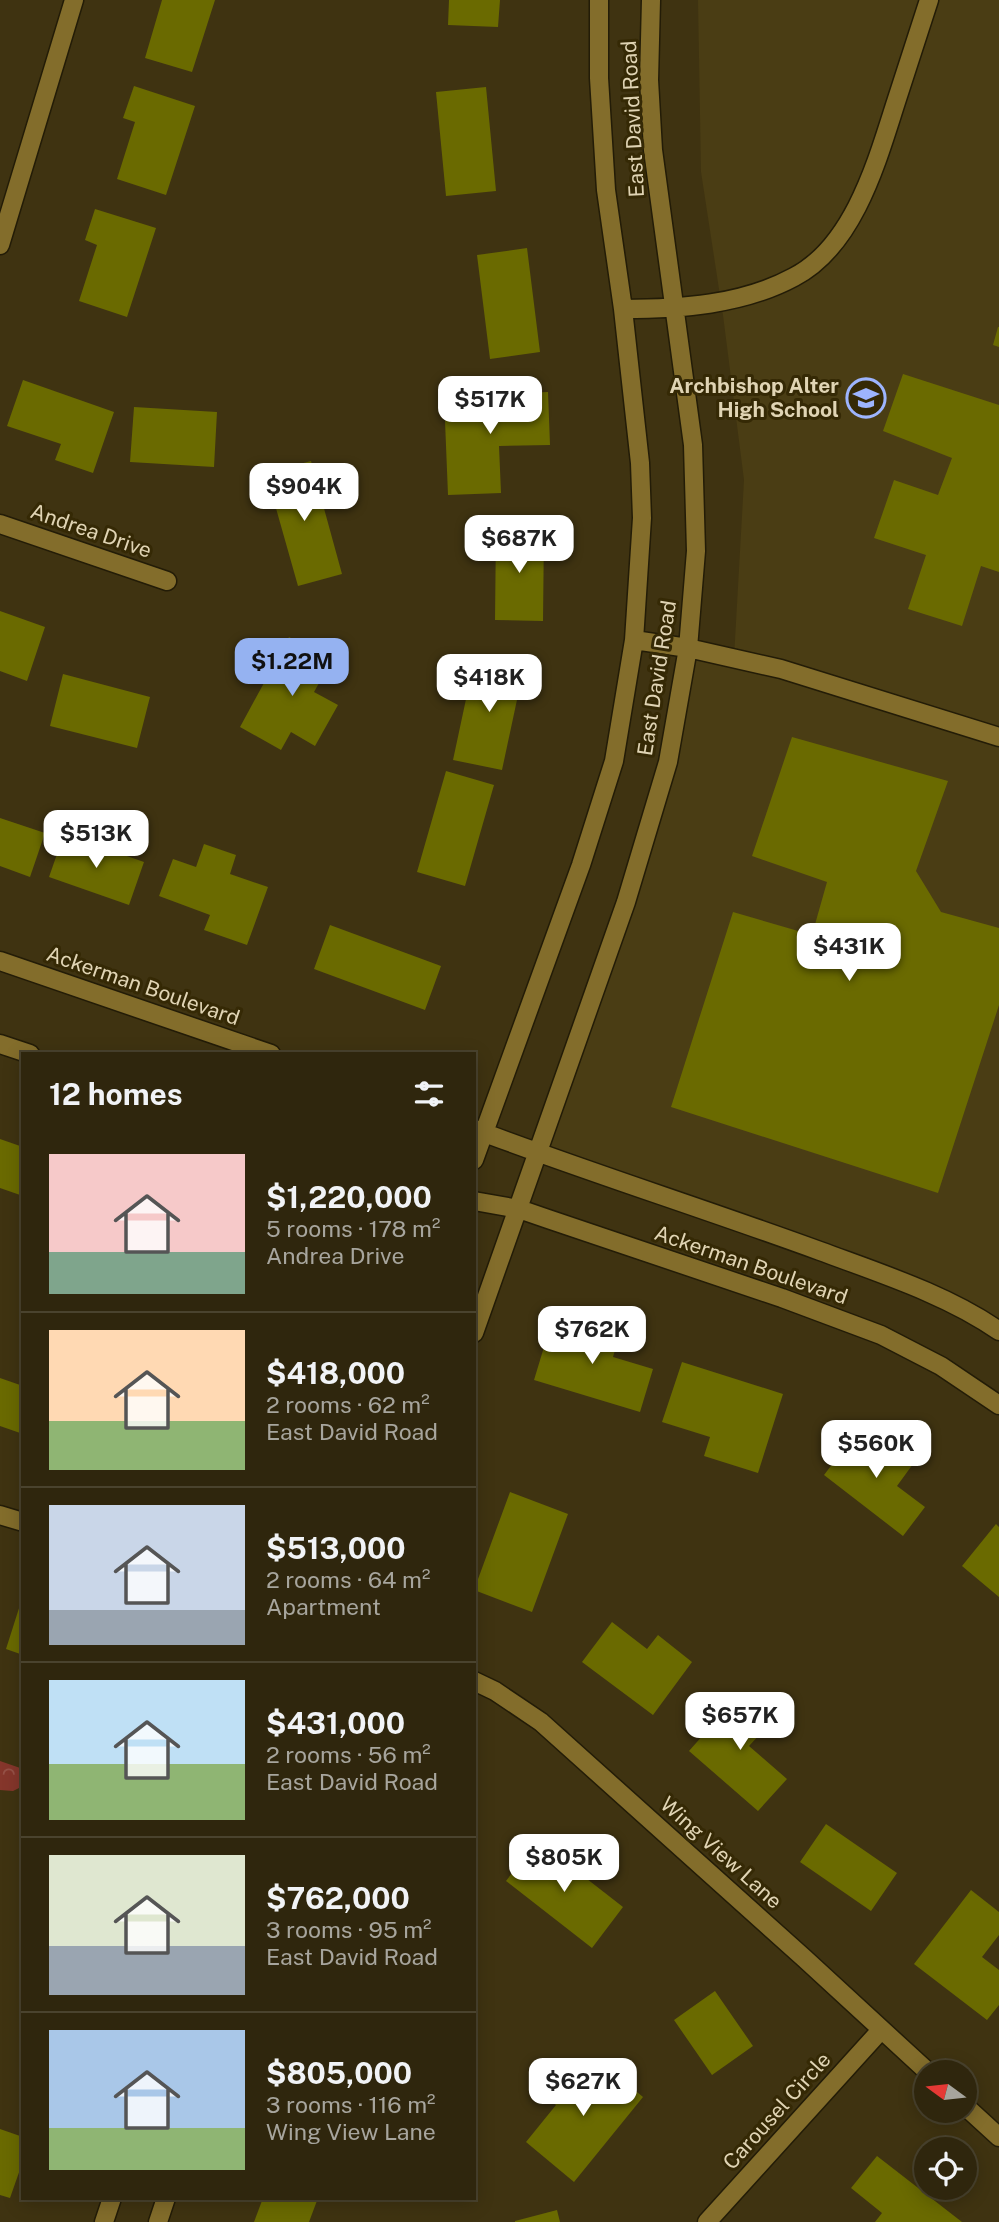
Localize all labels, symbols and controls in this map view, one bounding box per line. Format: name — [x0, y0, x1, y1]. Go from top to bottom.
street label: East David Road — [616, 40, 649, 198]
place label: Archbishop Alter High School — [669, 373, 839, 422]
pin: $517K — [441, 376, 539, 436]
school or university icon: Archbishop Alter High School — [845, 377, 887, 419]
text: $517K — [454, 385, 526, 412]
pin: $904K — [255, 463, 353, 523]
text: $904K — [265, 472, 343, 499]
street label: Andrea Drive — [27, 498, 155, 563]
pin: $687K — [470, 516, 568, 575]
text: $687K — [481, 524, 557, 551]
street label: East David Road — [632, 598, 681, 757]
pin: $1.22M — [235, 638, 349, 698]
text: $1.22M — [251, 647, 333, 674]
pin: $418K — [440, 654, 538, 714]
text: $418K — [453, 663, 525, 690]
pin: $513K — [47, 810, 145, 870]
text: $513K — [60, 819, 132, 846]
pin: $431K — [800, 923, 898, 983]
text: $431K — [813, 932, 885, 959]
street label: Ackerman Boulevard — [43, 941, 243, 1030]
icon: filters — [410, 1075, 448, 1113]
text: 12 homes — [49, 1076, 183, 1112]
text: $1,220,000 — [266, 1179, 432, 1215]
icon: home — [105, 1182, 189, 1266]
text: 5 rooms · 178 m² — [266, 1215, 440, 1242]
street label: Ackerman Boulevard — [651, 1220, 851, 1309]
text: Andrea Drive — [266, 1242, 405, 1269]
pin: $762K — [543, 1306, 641, 1366]
text: $762K — [554, 1315, 630, 1342]
text: $418,000 — [266, 1355, 405, 1391]
icon: home — [105, 1358, 189, 1442]
text: 2 rooms · 62 m² — [266, 1391, 430, 1418]
text: East David Road — [266, 1418, 438, 1445]
pin: $560K — [827, 1420, 925, 1480]
text: $560K — [837, 1429, 915, 1456]
text: $513,000 — [266, 1530, 406, 1566]
icon: home — [105, 1533, 189, 1617]
text: 2 rooms · 64 m² — [266, 1566, 430, 1593]
text: Apartment — [266, 1593, 381, 1620]
pin: $657K — [691, 1692, 789, 1752]
text: $657K — [701, 1701, 779, 1728]
text: $431,000 — [266, 1705, 405, 1741]
icon: home — [105, 1708, 189, 1792]
text: 2 rooms · 56 m² — [266, 1741, 431, 1768]
text: East David Road — [266, 1768, 438, 1795]
street label: Wing View Lane — [655, 1791, 787, 1914]
pin: $805K — [515, 1834, 613, 1894]
text: $805K — [525, 1843, 603, 1870]
text: $762,000 — [266, 1880, 410, 1916]
icon: home — [105, 1883, 189, 1967]
text: 3 rooms · 95 m² — [266, 1916, 432, 1943]
text: East David Road — [266, 1943, 438, 1970]
street label: Carousel Circle — [718, 2047, 836, 2174]
text: $805,000 — [266, 2055, 412, 2091]
icon: home — [105, 2058, 189, 2142]
pin: $627K — [534, 2058, 632, 2118]
north arrow — [914, 2060, 976, 2123]
map controls — [914, 2060, 977, 2200]
text: $627K — [545, 2067, 621, 2094]
text: 3 rooms · 116 m² — [266, 2091, 436, 2118]
text: Wing View Lane — [266, 2118, 436, 2145]
button: locate — [914, 2137, 977, 2200]

